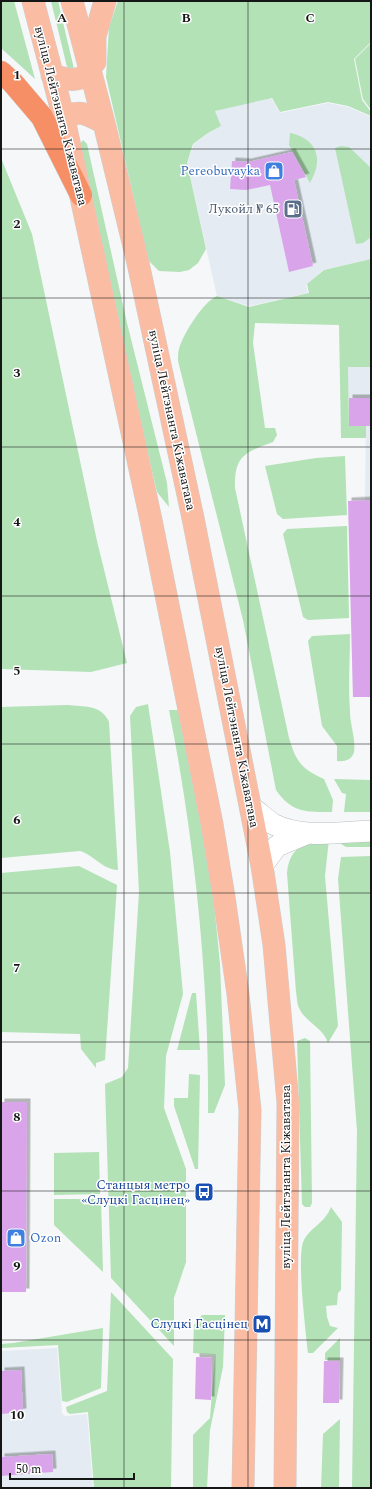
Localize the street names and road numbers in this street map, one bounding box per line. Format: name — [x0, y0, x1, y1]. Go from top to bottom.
street label: вуліца Лейтэнанта Кіжаватава — [29, 24, 93, 208]
street label: вуліца Лейтэнанта Кіжаватава — [143, 328, 201, 513]
street label: вуліца Лейтэнанта Кіжаватава — [210, 645, 265, 830]
street label: вуліца Лейтэнанта Кіжаватава — [276, 1084, 296, 1269]

